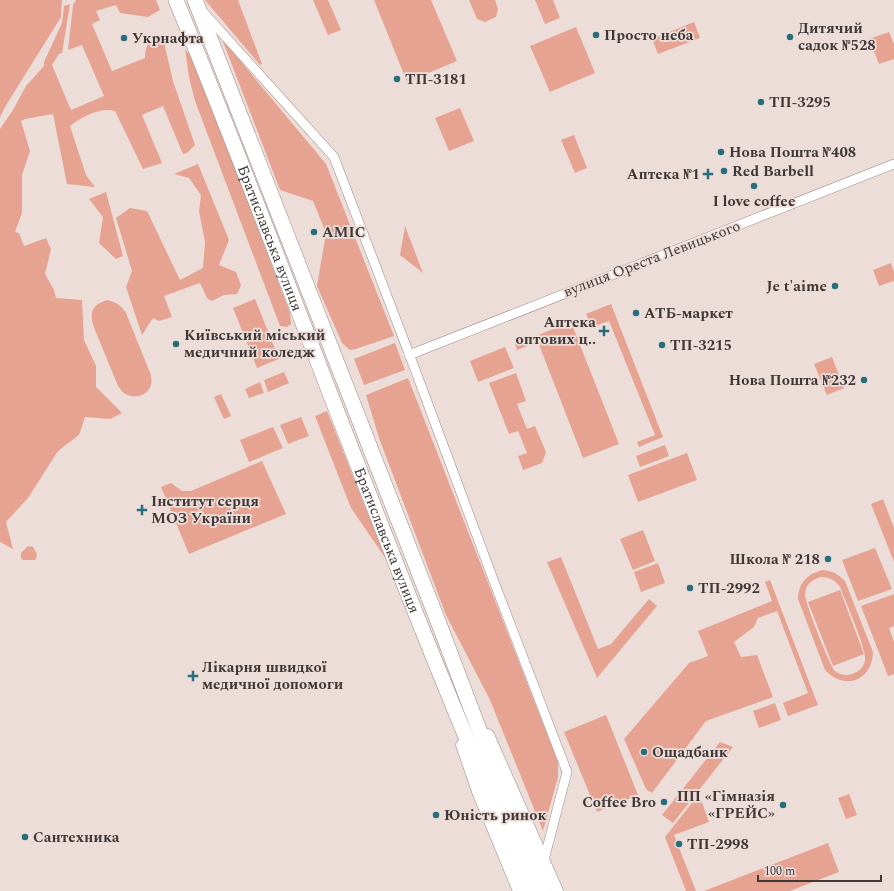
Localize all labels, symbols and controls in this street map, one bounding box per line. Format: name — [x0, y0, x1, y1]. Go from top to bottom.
place label: Дитячий садок №528 — [798, 17, 876, 57]
place label: Просто неба — [604, 24, 694, 47]
place label: Укрнафта — [132, 27, 204, 50]
marker: Просто неба — [591, 30, 601, 40]
marker: Дитячий садок №528 — [785, 32, 795, 42]
marker: Укрнафта — [119, 33, 129, 43]
place label: ТП-3181 — [405, 68, 467, 91]
marker: ТП-3181 — [392, 74, 402, 84]
place label: ТП-3295 — [769, 91, 831, 114]
marker: ТП-3295 — [756, 97, 766, 107]
place label: Нова Пошта №408 — [729, 141, 856, 164]
marker: Нова Пошта №408 — [716, 147, 726, 157]
place label: Red Barbell — [732, 160, 814, 183]
street label: Братиславська вулиця — [231, 162, 309, 315]
place label: Аптека №1 — [627, 163, 700, 186]
marker: Red Barbell — [719, 166, 729, 176]
marker: Аптека №1 — [703, 169, 713, 179]
marker: I love coffee — [749, 181, 759, 191]
place label: I love coffee — [713, 190, 795, 213]
street label: вулиця Ореста Левицького — [560, 215, 744, 303]
place label: AMIC — [322, 221, 365, 244]
marker: AMIC — [309, 227, 319, 237]
place label: Je t'aime — [766, 275, 827, 298]
marker: Je t'aime — [830, 281, 840, 291]
place label: АТБ-маркет — [644, 302, 733, 325]
marker: АТБ-маркет — [631, 308, 641, 318]
place label: Аптека оптових ц.. — [516, 311, 596, 351]
place label: Київський міський медичний коледж — [184, 324, 326, 364]
marker: Аптека оптових ц.. — [599, 326, 609, 336]
place label: ТП-3215 — [670, 334, 732, 357]
marker: Київський міський медичний коледж — [171, 339, 181, 349]
marker: ТП-3215 — [657, 340, 667, 350]
place label: Нова Пошта №232 — [729, 369, 856, 392]
marker: Нова Пошта №232 — [859, 375, 869, 385]
street label: Братиславська вулиця — [348, 464, 426, 617]
place label: Інститут серця МОЗ України — [151, 490, 259, 530]
marker: Інститут серця МОЗ України — [136, 504, 148, 516]
place label: Школа № 218 — [729, 548, 820, 571]
marker: Школа № 218 — [823, 554, 833, 564]
place label: ТП-2992 — [698, 577, 760, 600]
marker: ТП-2992 — [685, 583, 695, 593]
place label: Лікарня швидкої медичної допомоги — [202, 656, 344, 696]
marker: Лікарня швидкої медичної допомоги — [187, 670, 199, 682]
place label: Ощадбанк — [652, 741, 728, 764]
marker: Ощадбанк — [639, 747, 649, 757]
place label: ПП «Гімназія «ГРЕЙС» — [677, 785, 775, 825]
place label: Coffee Bro — [582, 791, 656, 814]
marker: Coffee Bro — [659, 797, 669, 807]
marker: ПП «Гімназія «ГРЕЙС» — [778, 800, 788, 810]
place label: Юність ринок — [444, 804, 547, 827]
marker: Юність ринок — [431, 810, 441, 820]
place label: Сантехника — [33, 826, 120, 849]
marker: Сантехника — [20, 832, 30, 842]
place label: ТП-2998 — [687, 833, 749, 856]
marker: ТП-2998 — [674, 839, 684, 849]
scale bar — [758, 857, 881, 883]
text: 100 m — [764, 862, 795, 881]

